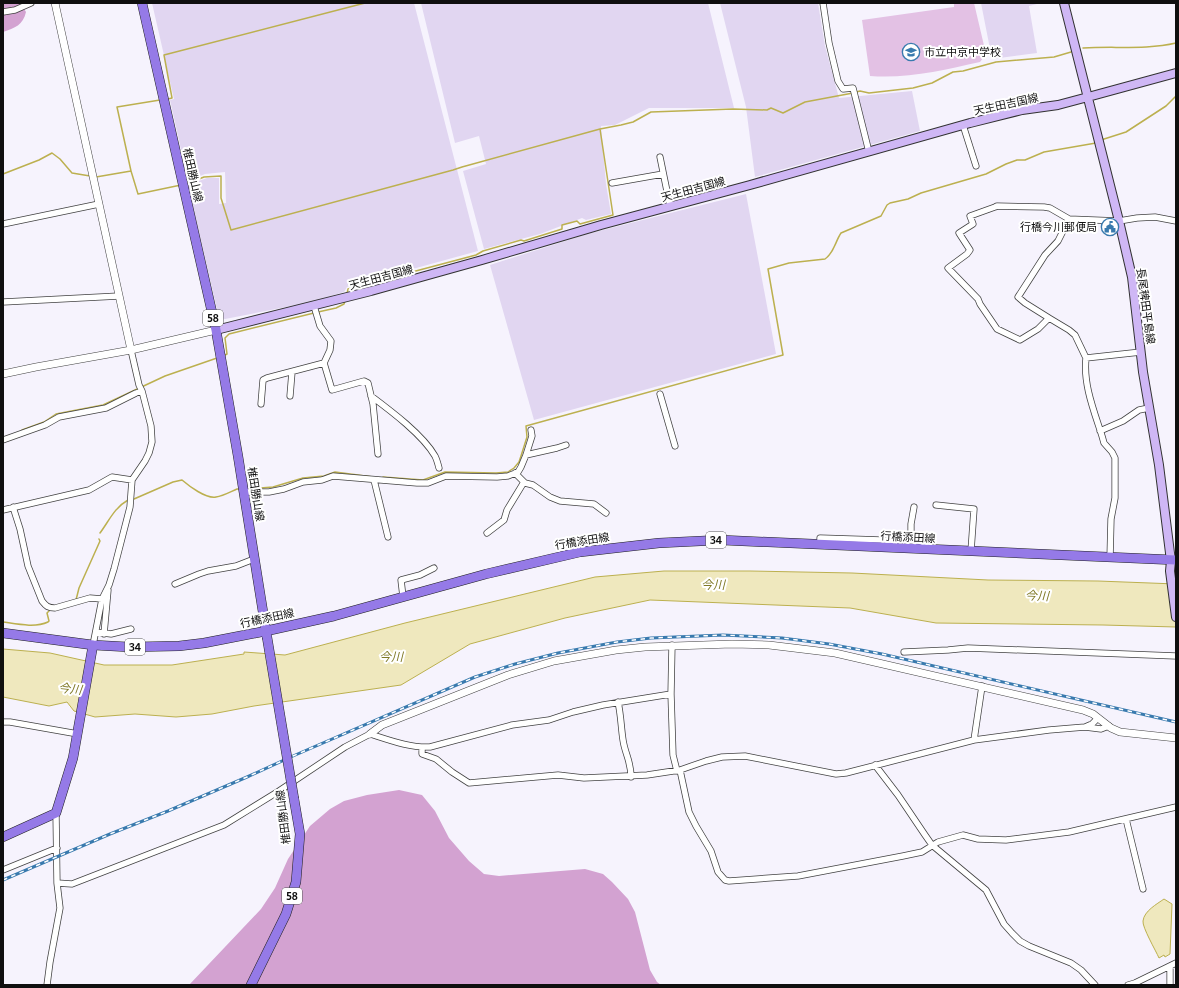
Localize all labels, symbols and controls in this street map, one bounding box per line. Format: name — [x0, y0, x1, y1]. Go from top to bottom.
school or university icon: 市立中京中学校 — [901, 42, 921, 62]
place label: 市立中京中学校 — [924, 46, 1001, 59]
street label: 天生田吉国線 — [972, 91, 1040, 118]
street label: 椎田勝山線 — [180, 147, 205, 203]
street label: 天生田吉国線 — [660, 175, 727, 204]
public building icon: 行橋今川郵便局 — [1100, 217, 1120, 237]
place label: 行橋今川郵便局 — [1020, 221, 1097, 234]
street label: 天生田吉国線 — [348, 263, 415, 292]
street label: 長尾稗田平島線 — [1134, 267, 1157, 345]
road number: 58 — [203, 310, 223, 326]
street label: 椎田勝山線 — [245, 466, 266, 522]
street label: 行橋添田線 — [880, 530, 936, 545]
street label: 行橋添田線 — [554, 531, 610, 552]
road number: 34 — [706, 532, 726, 548]
water label: 今川 — [701, 578, 727, 592]
water label: 今川 — [1025, 589, 1051, 603]
street label: 行橋添田線 — [239, 606, 295, 631]
road number: 34 — [125, 639, 145, 655]
water label: 今川 — [379, 650, 405, 664]
water label: 今川 — [57, 681, 85, 697]
street label: 椎田勝山線 — [274, 789, 293, 845]
road number: 58 — [282, 888, 302, 904]

